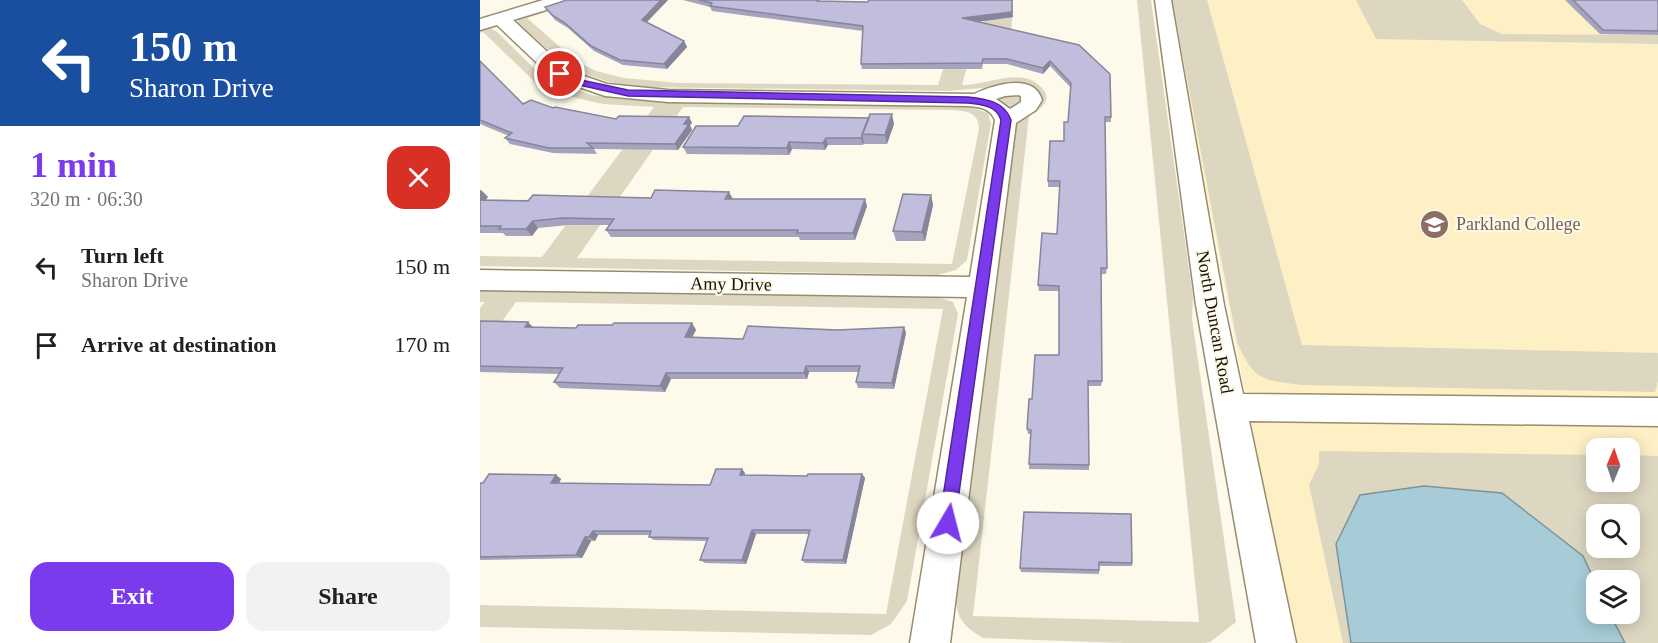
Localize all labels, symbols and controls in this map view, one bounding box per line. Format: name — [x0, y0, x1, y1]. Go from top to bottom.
icon: left — [30, 24, 108, 102]
text: 150 m — [129, 24, 238, 70]
pin — [534, 48, 585, 99]
icon: arrive — [543, 57, 576, 90]
text: Sharon Drive — [129, 73, 274, 103]
text: 1 min — [30, 145, 117, 185]
button: close — [387, 146, 450, 209]
text: 320 m · 06:30 — [30, 188, 143, 210]
school or university icon: Parkland College — [1419, 208, 1451, 240]
place label: Parkland College — [1456, 214, 1580, 234]
text: Turn left — [81, 243, 164, 268]
street label: North Duncan Road — [1193, 249, 1237, 395]
icon: left — [30, 251, 63, 284]
text: 150 m — [394, 254, 450, 279]
text: Sharon Drive — [81, 269, 188, 291]
street label: Amy Drive — [690, 273, 772, 295]
icon: arrive — [30, 329, 63, 362]
text: Arrive at destination — [81, 332, 277, 357]
text: 170 m — [394, 332, 450, 357]
north arrow — [1586, 438, 1640, 492]
map controls — [1586, 438, 1640, 624]
position arrow — [916, 491, 980, 555]
button: search — [1586, 504, 1640, 558]
button: Exit — [30, 562, 234, 631]
button: Share — [246, 562, 450, 631]
button: layers — [1586, 570, 1640, 624]

